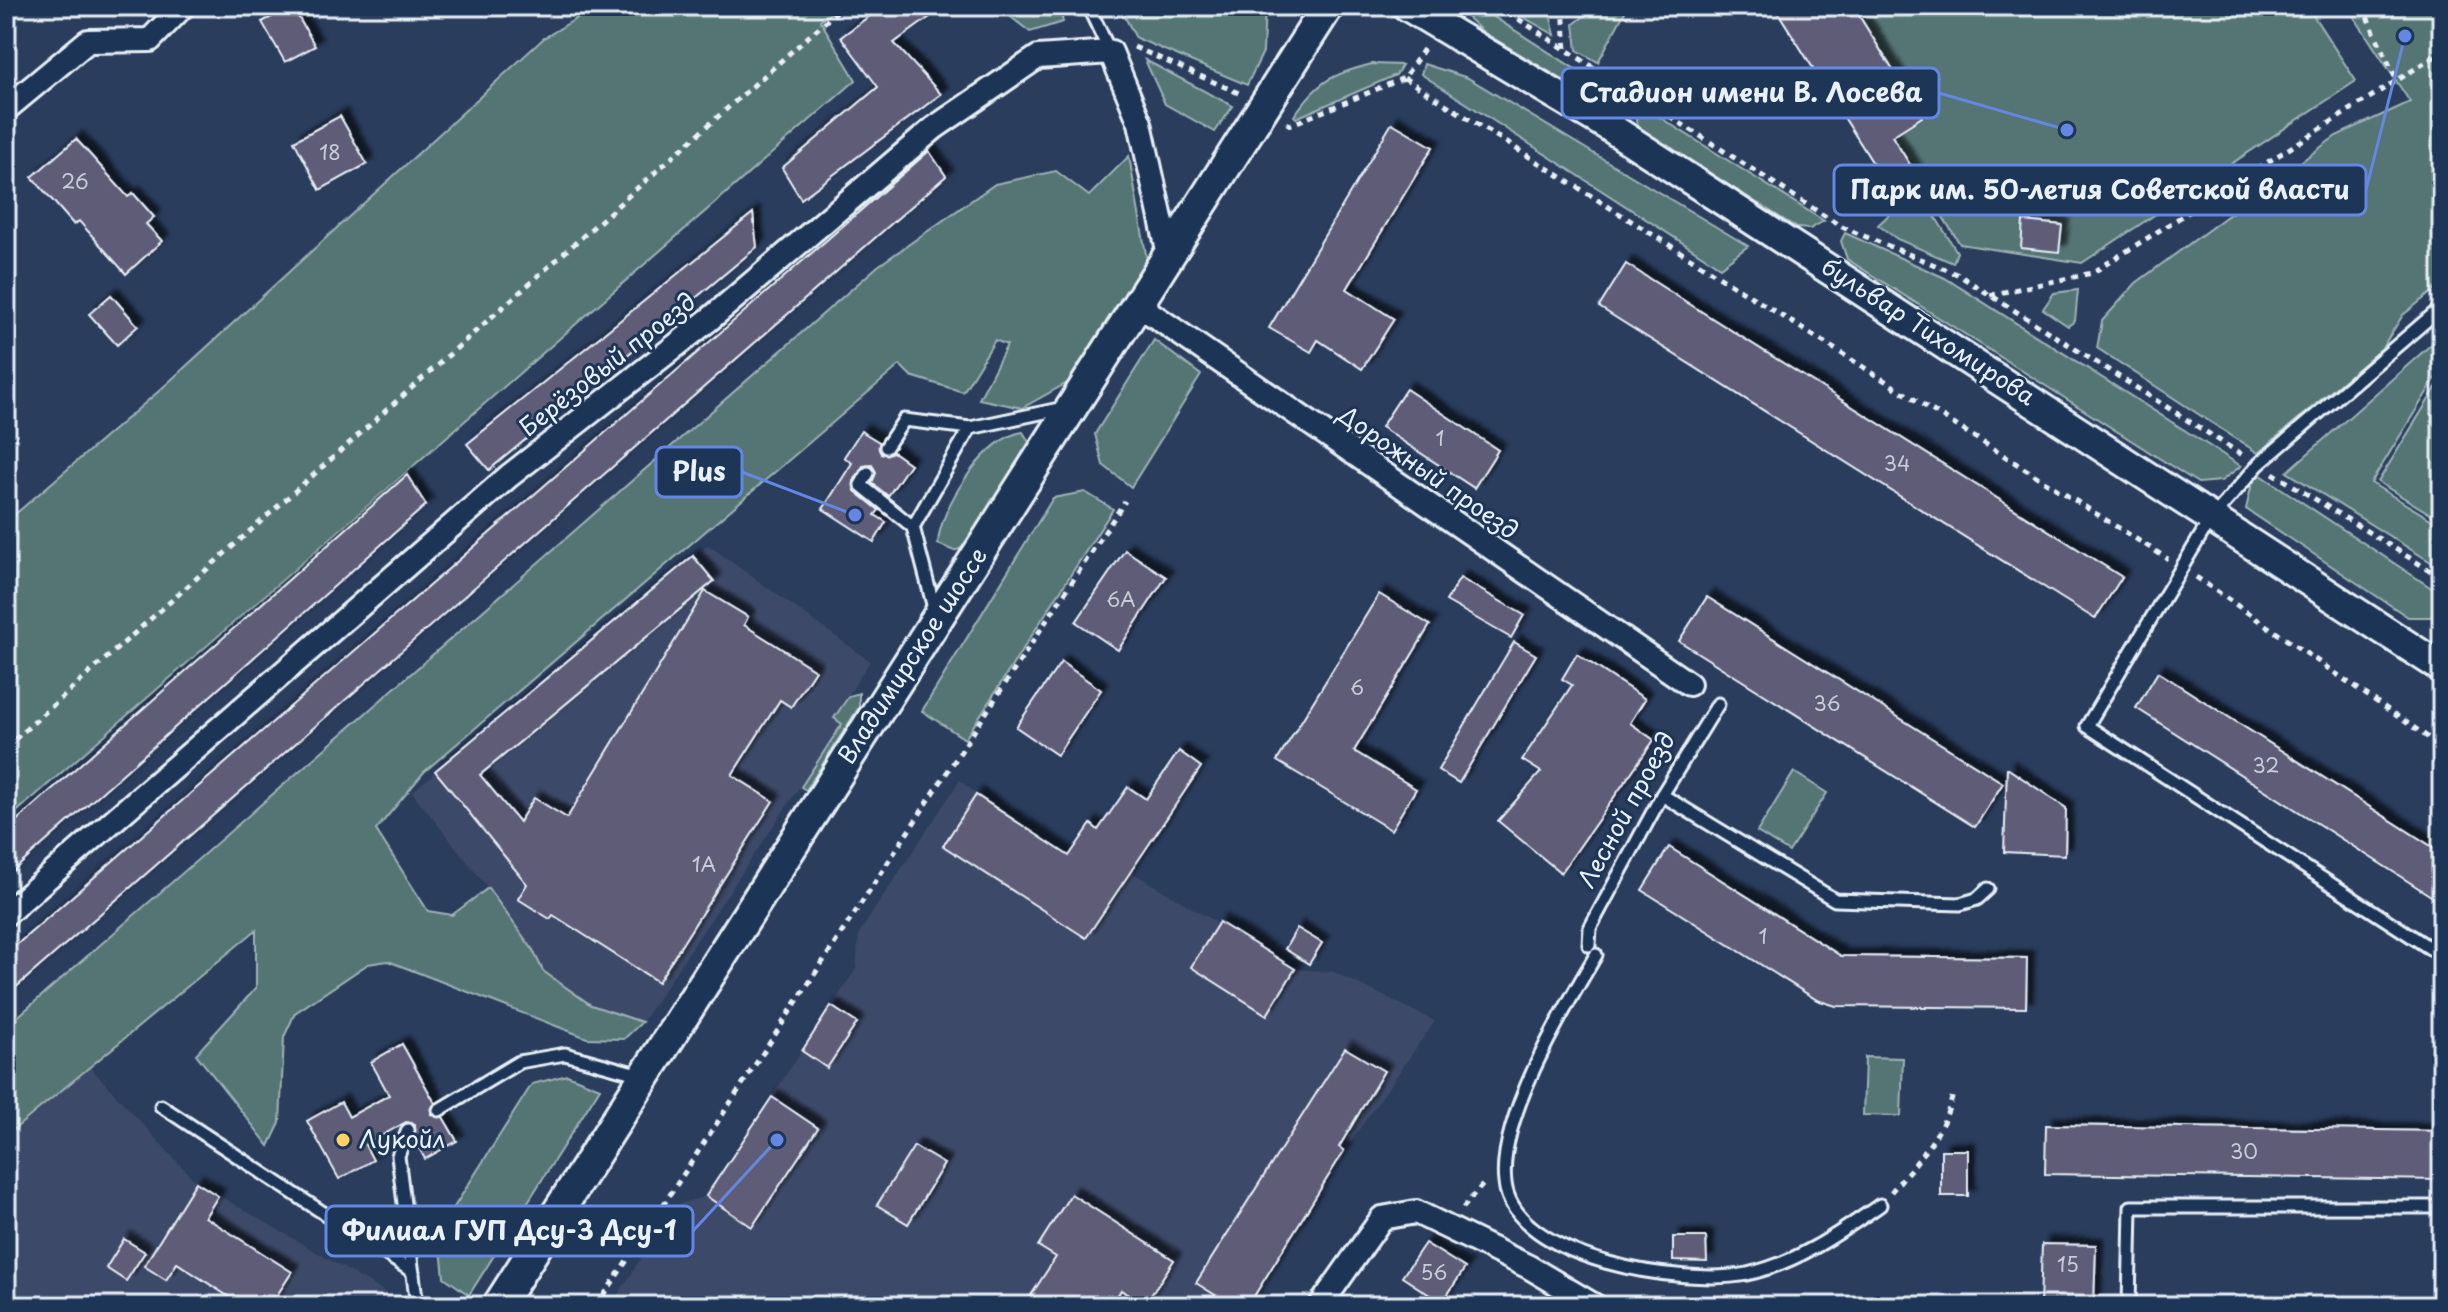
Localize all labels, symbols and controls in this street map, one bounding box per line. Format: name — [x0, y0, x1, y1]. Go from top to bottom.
callout: Стадион имени В. Лосева — [1562, 68, 1939, 118]
text: Стадион имени В. Лосева — [1579, 72, 1923, 111]
house number: 18 — [319, 137, 341, 167]
callout: Парк им. 50-летия Советской власти — [1834, 165, 2366, 215]
house number: 26 — [61, 166, 89, 196]
text: Парк им. 50-летия Советской власти — [1850, 169, 2350, 208]
street label: бульвар Тихомирова — [1815, 247, 2043, 413]
street label: Берёзовый проезд — [511, 283, 703, 444]
street label: Дорожный проезд — [1331, 395, 1527, 547]
house number: 1 — [1436, 423, 1444, 453]
callout: Plus — [656, 447, 742, 497]
house number: 34 — [1884, 448, 1910, 478]
text: Plus — [672, 451, 726, 490]
street label: Владимирское шоссе — [828, 540, 995, 770]
house number: 6А — [1106, 584, 1136, 614]
house number: 6 — [1350, 672, 1364, 702]
house number: 36 — [1813, 688, 1841, 718]
street label: Лесной проезд — [1567, 724, 1683, 894]
house number: 32 — [2253, 750, 2279, 780]
house number: 1А — [692, 849, 716, 879]
house number: 1 — [1759, 921, 1767, 951]
place label: Лукойл — [359, 1120, 445, 1156]
marker: Лукойл — [334, 1131, 352, 1149]
house number: 30 — [2230, 1136, 2258, 1166]
callout: Филиал ГУП Дсу-3 Дсу-1 — [326, 1206, 693, 1256]
text: Филиал ГУП Дсу-3 Дсу-1 — [342, 1210, 676, 1249]
house number: 15 — [2057, 1249, 2079, 1279]
house number: 56 — [1421, 1257, 1447, 1287]

